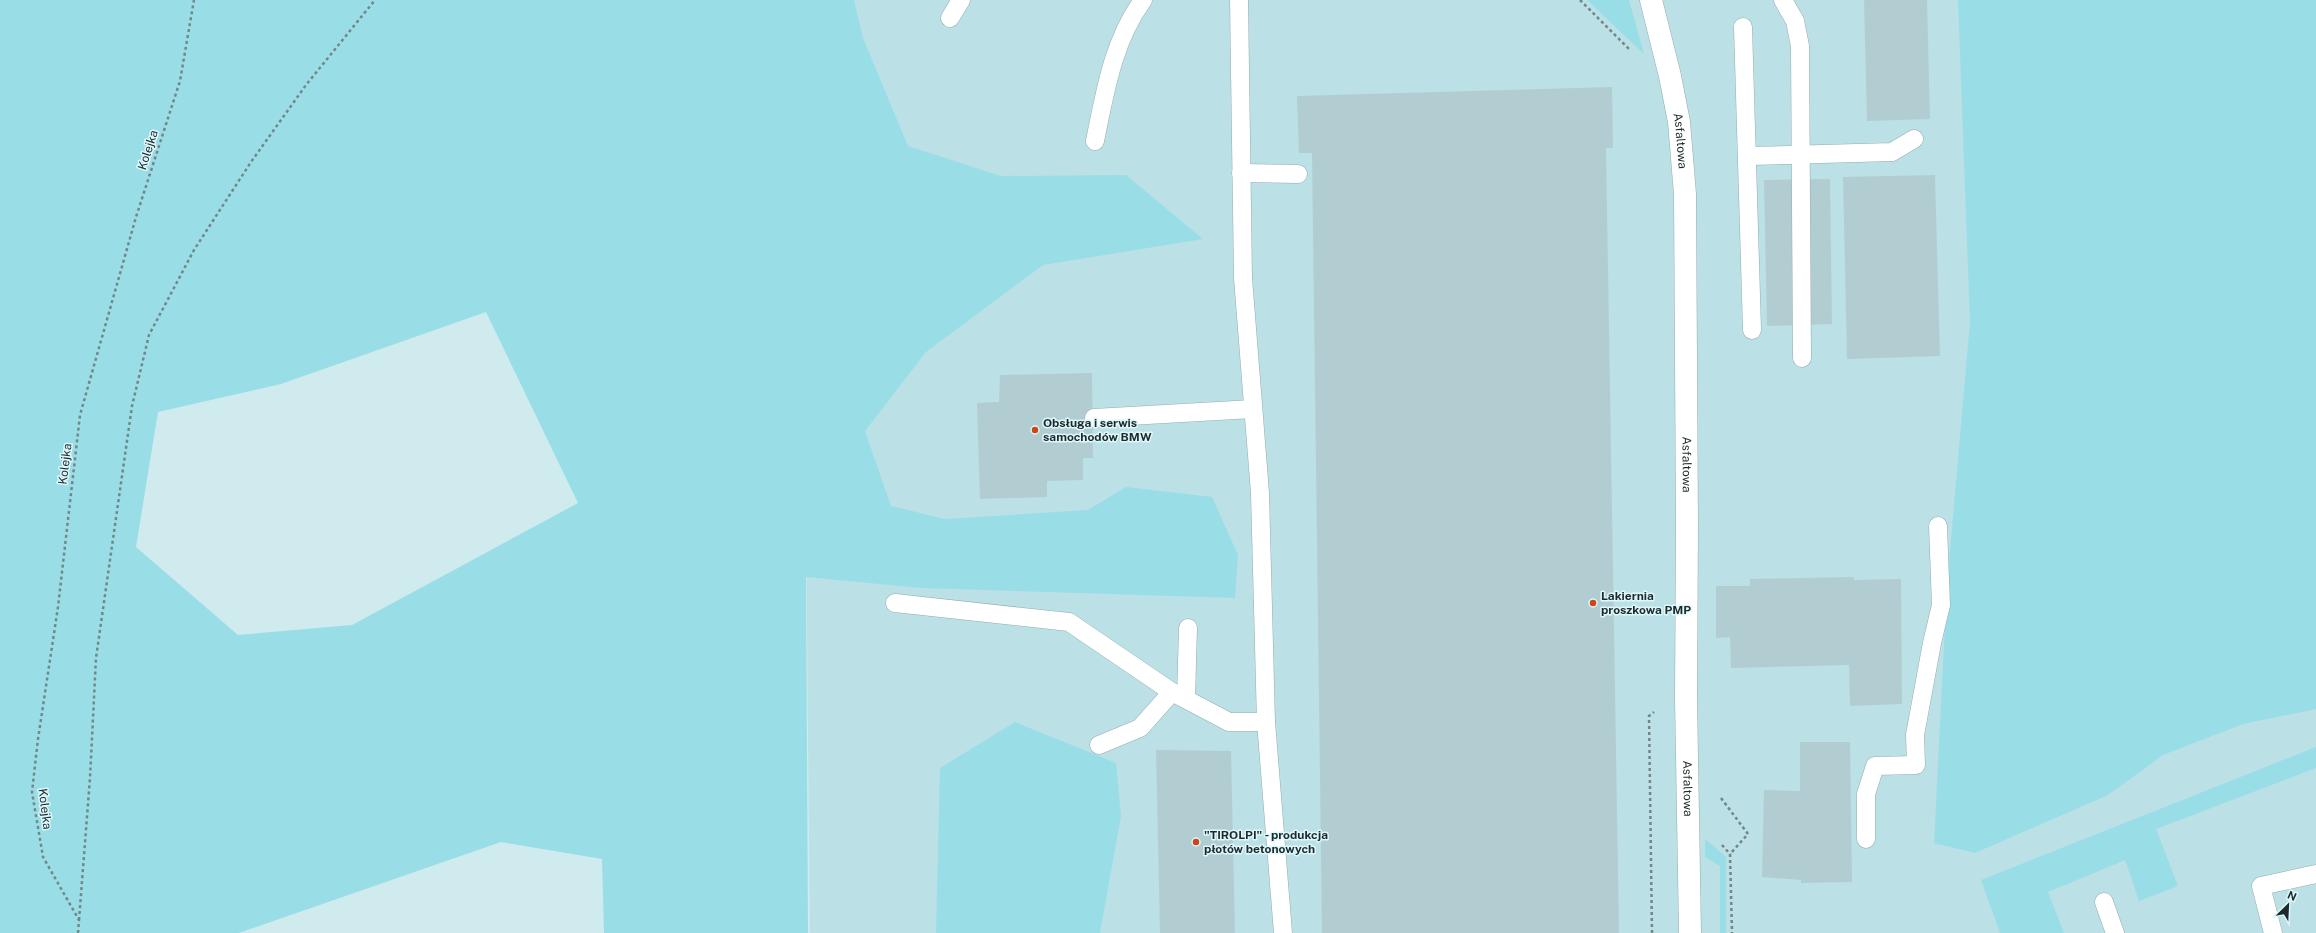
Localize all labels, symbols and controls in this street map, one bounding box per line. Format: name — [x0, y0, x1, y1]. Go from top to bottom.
street label: Asfaltowa — [1670, 112, 1690, 169]
street label: Kolejka — [135, 128, 161, 172]
place label: Obsługa i serwis samochodów BMW — [1043, 416, 1152, 444]
marker: Obsługa i serwis samochodów BMW — [1030, 425, 1040, 435]
street label: Asfaltowa — [1679, 436, 1694, 493]
street label: Kolejka — [56, 443, 74, 485]
place label: Lakiernia proszkowa PMP — [1601, 589, 1691, 617]
marker: Lakiernia proszkowa PMP — [1588, 598, 1598, 608]
street label: Asfaltowa — [1680, 760, 1695, 817]
street label: Kolejka — [36, 788, 54, 830]
place label: "TIROLPI" - produkcja płotów betonowych — [1204, 828, 1328, 856]
marker: "TIROLPI" - produkcja płotów betonowych — [1191, 837, 1201, 847]
north arrow — [2268, 885, 2308, 925]
text: N — [2286, 889, 2298, 903]

